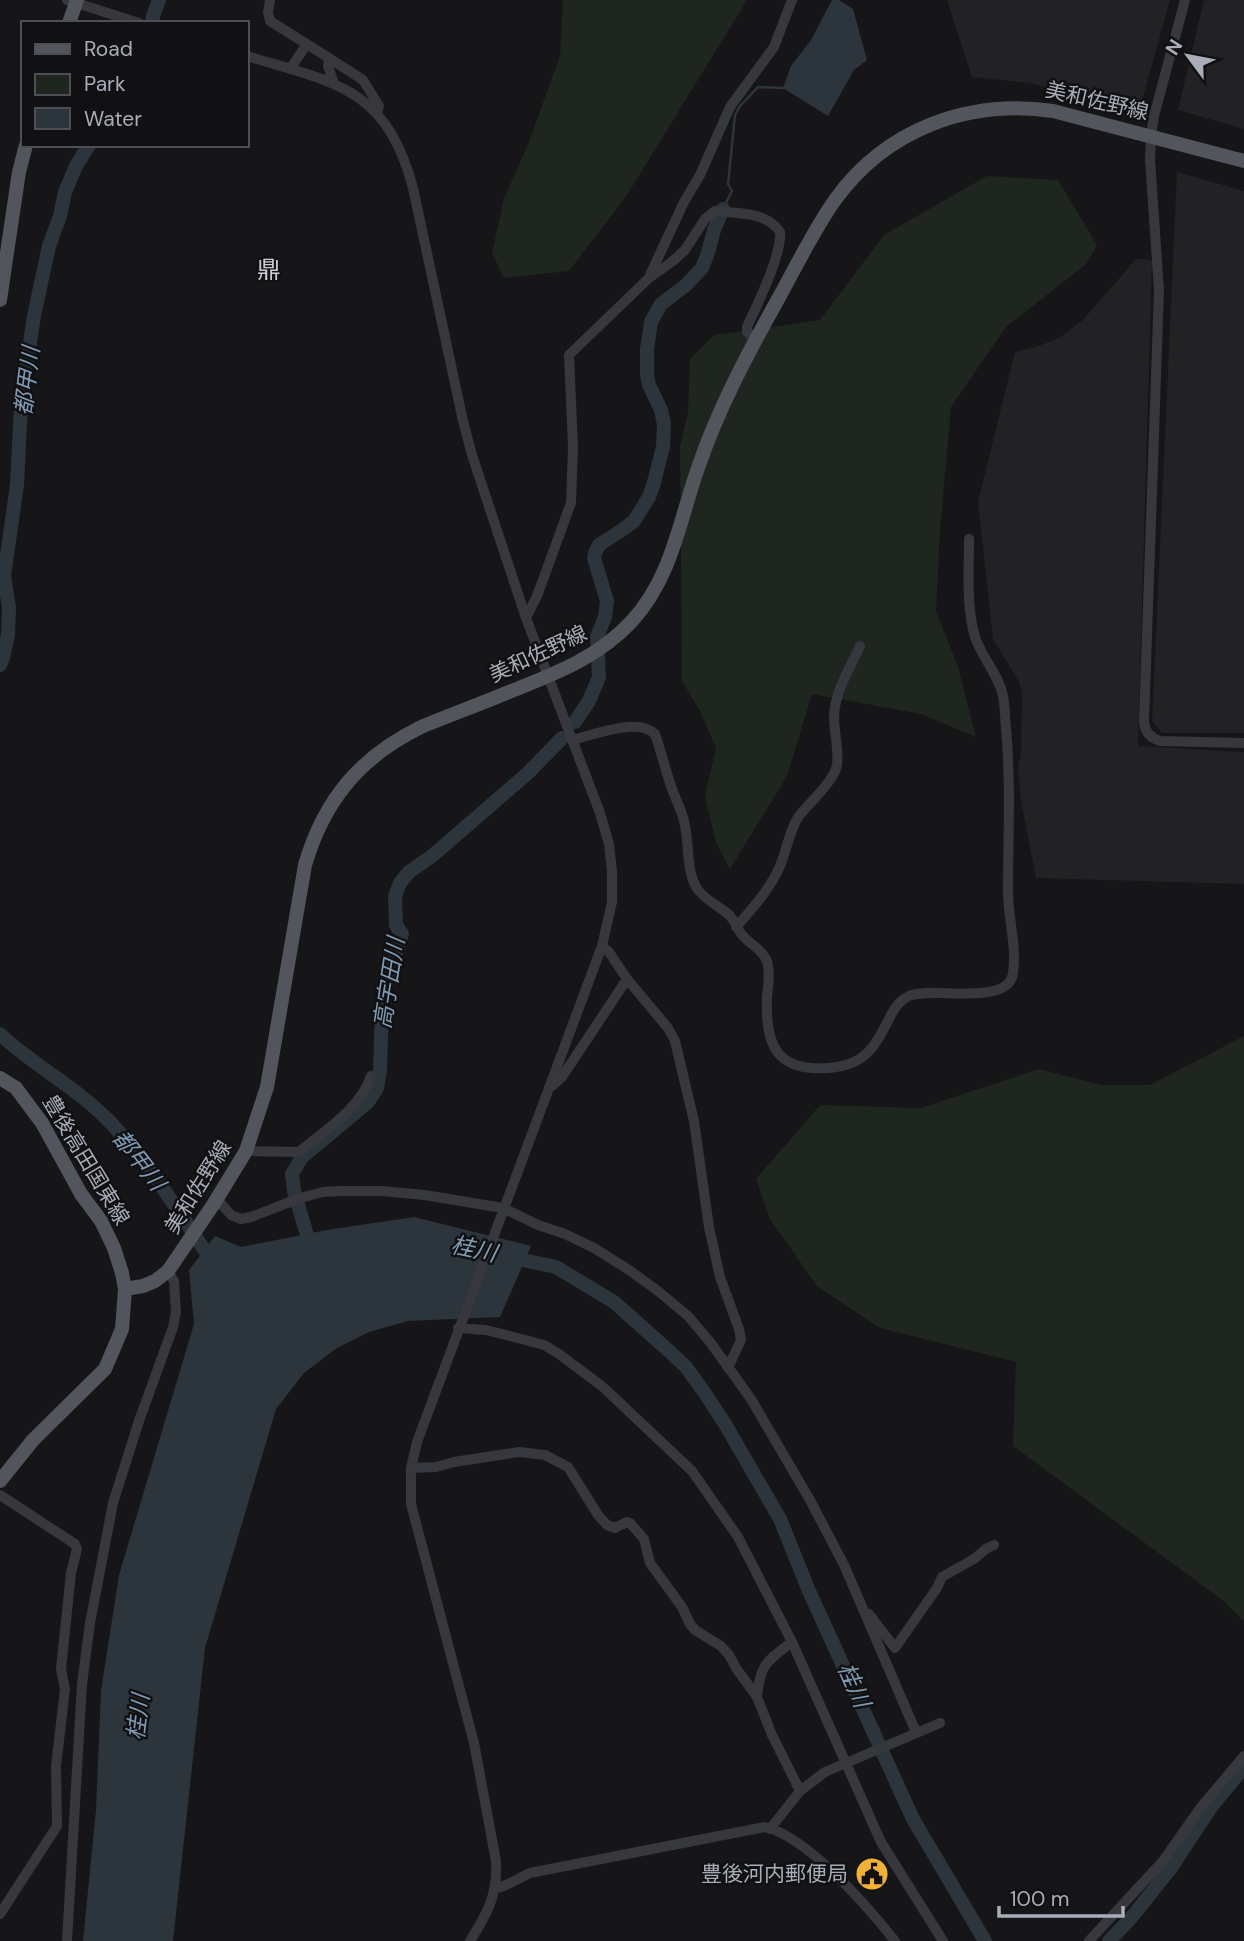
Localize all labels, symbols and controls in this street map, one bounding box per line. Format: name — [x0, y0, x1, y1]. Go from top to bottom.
legend — [21, 21, 248, 147]
north arrow — [1153, 21, 1223, 91]
text: Road — [84, 35, 133, 63]
text: N — [1160, 35, 1188, 60]
text: Park — [84, 70, 126, 98]
street label: 美和佐野線 — [1043, 76, 1151, 126]
text: Water — [84, 105, 142, 133]
district label: 鼎 — [257, 254, 281, 285]
water label: 都甲川 — [8, 342, 46, 417]
street label: 美和佐野線 — [485, 619, 591, 689]
water label: 高宇田川 — [367, 932, 411, 1031]
street label: 豊後高田国東線 — [36, 1090, 136, 1230]
water label: 都甲川 — [106, 1124, 174, 1199]
street label: 美和佐野線 — [158, 1135, 238, 1239]
water label: 桂川 — [448, 1230, 503, 1269]
water label: 桂川 — [831, 1658, 878, 1715]
water label: 桂川 — [120, 1689, 156, 1742]
public building icon: 豊後河内郵便局 — [853, 1855, 891, 1893]
place label: 豊後河内郵便局 — [701, 1860, 848, 1888]
scale bar — [999, 1874, 1123, 1918]
text: 100 m — [1010, 1885, 1070, 1913]

